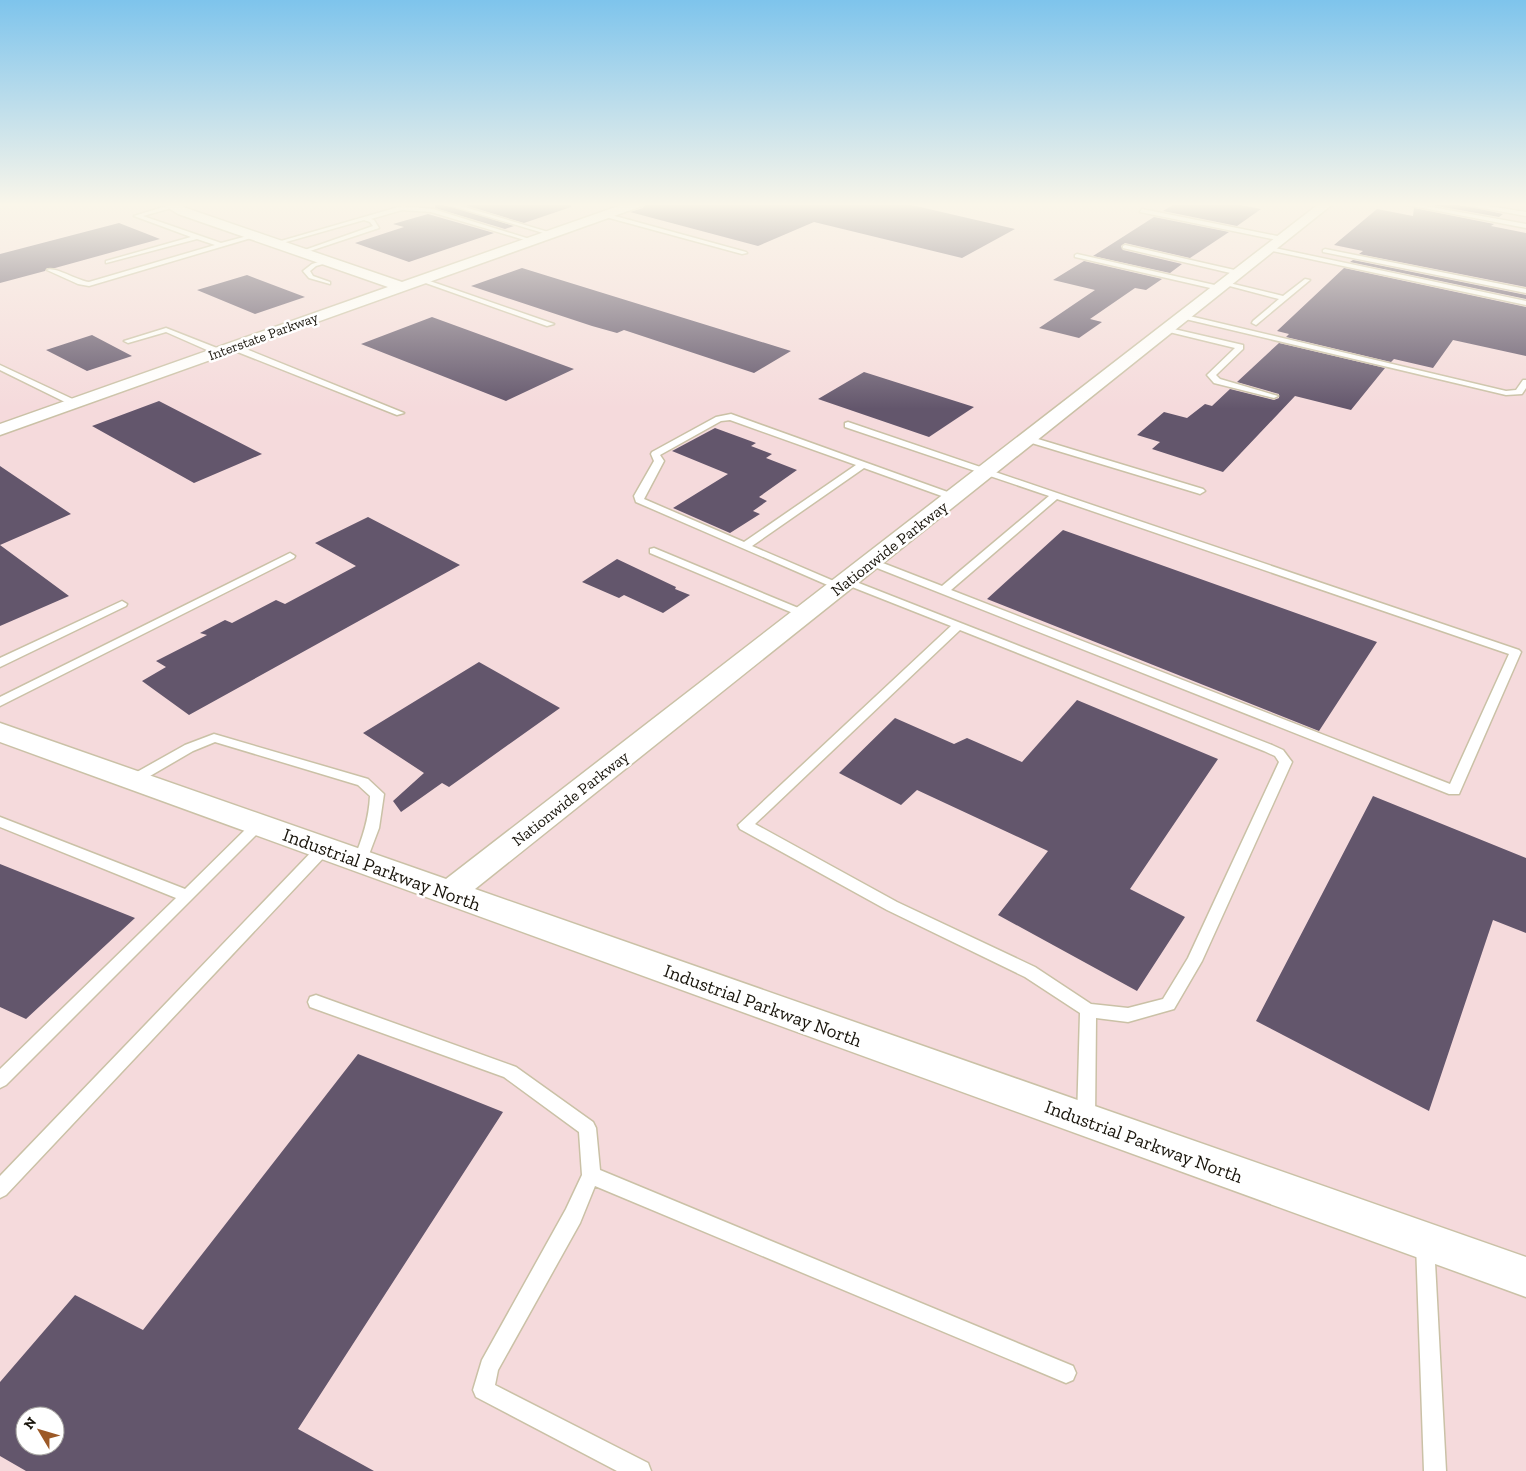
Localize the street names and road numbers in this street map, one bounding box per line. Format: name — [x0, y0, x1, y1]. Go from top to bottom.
street label: Interstate Parkway — [206, 308, 321, 364]
street label: Nationwide Parkway — [827, 496, 952, 600]
street label: Nationwide Parkway — [508, 746, 633, 850]
street label: Industrial Parkway North — [280, 823, 484, 916]
street label: Industrial Parkway North — [661, 959, 865, 1052]
street label: Industrial Parkway North — [1042, 1095, 1246, 1188]

